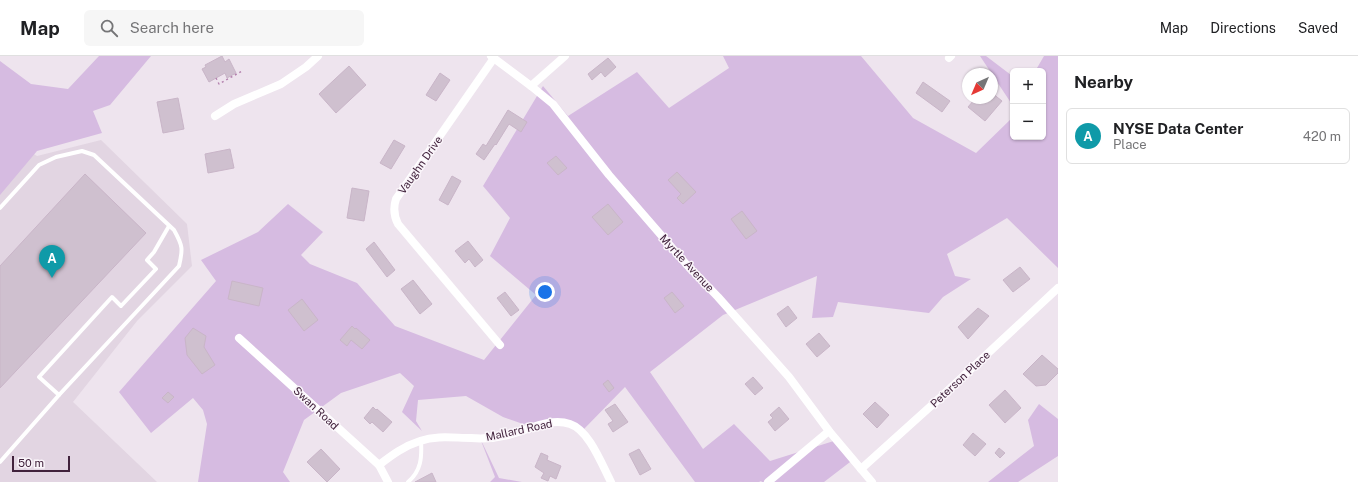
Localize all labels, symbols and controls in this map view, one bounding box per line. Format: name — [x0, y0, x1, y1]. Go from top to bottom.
search box — [84, 10, 364, 46]
text: Map — [20, 17, 60, 39]
icon: search — [98, 17, 120, 39]
text: Search here — [130, 19, 214, 36]
text: Map — [1160, 20, 1188, 36]
text: Directions — [1210, 20, 1276, 36]
text: Saved — [1298, 20, 1338, 36]
north arrow — [962, 68, 998, 104]
map controls — [1010, 68, 1046, 140]
button: + — [1010, 68, 1046, 104]
text: Nearby — [1074, 72, 1133, 92]
button: − — [1010, 104, 1046, 140]
text: NYSE Data Center — [1113, 120, 1243, 137]
text: A — [1083, 129, 1093, 144]
text: 420 m — [1303, 129, 1341, 144]
street label: Vaughn Drive — [396, 134, 444, 196]
text: Place — [1113, 137, 1147, 152]
street label: Myrtle Avenue — [657, 232, 717, 294]
pin: A — [39, 245, 65, 278]
your location — [535, 282, 555, 302]
street label: Peterson Place — [928, 348, 992, 410]
street label: Swan Road — [291, 384, 341, 432]
street label: Mallard Road — [485, 417, 553, 443]
scale bar — [12, 454, 70, 473]
text: 50 m — [18, 457, 44, 469]

